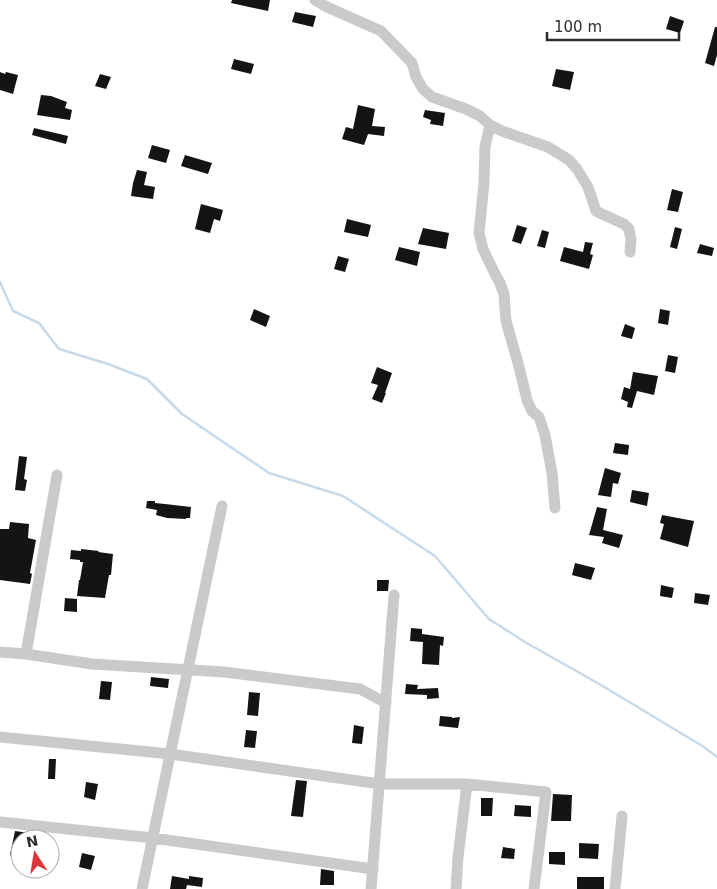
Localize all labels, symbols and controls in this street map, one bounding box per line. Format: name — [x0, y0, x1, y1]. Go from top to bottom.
scale bar — [547, 10, 680, 42]
text: 100 m — [554, 18, 602, 36]
north arrow — [10, 829, 60, 879]
text: N — [25, 832, 40, 850]

